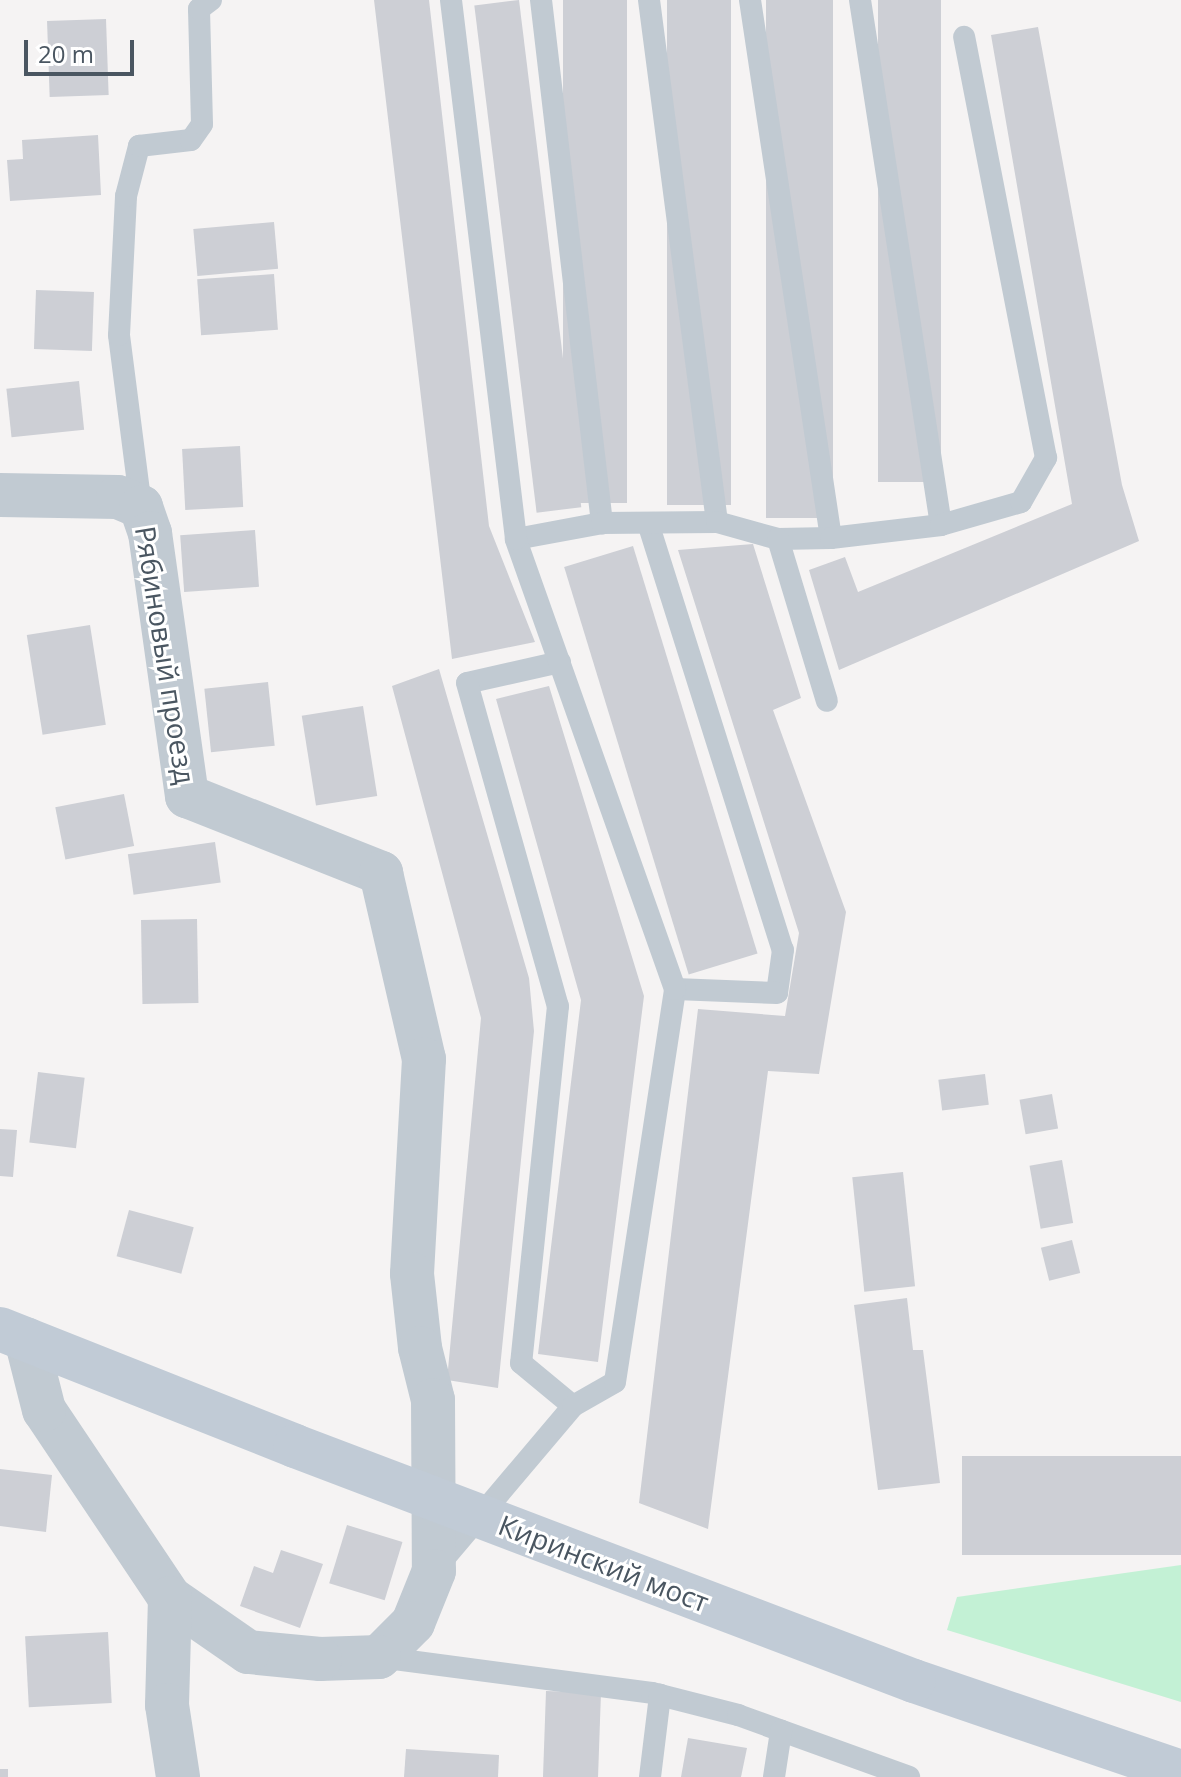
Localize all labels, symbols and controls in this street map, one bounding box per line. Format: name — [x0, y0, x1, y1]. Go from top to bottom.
scale bar — [28, 24, 138, 74]
text: 20 m — [38, 37, 94, 70]
street label: Рябиновый проезд — [129, 524, 203, 786]
street label: Киринский мост — [494, 1507, 714, 1619]

